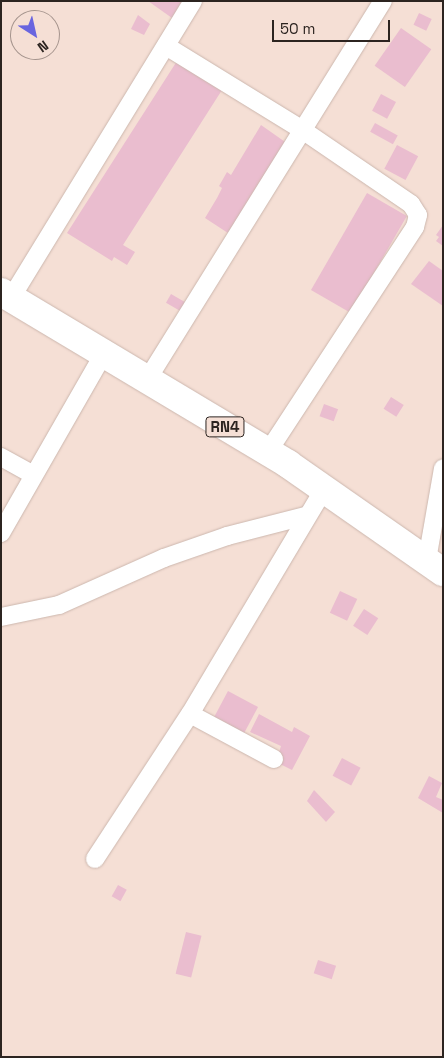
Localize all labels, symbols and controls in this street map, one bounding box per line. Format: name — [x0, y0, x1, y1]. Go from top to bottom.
north arrow — [10, 10, 60, 60]
scale bar — [274, 10, 392, 42]
text: 50 m — [280, 19, 315, 38]
text: N — [34, 36, 52, 57]
road number: RN4 — [205, 414, 245, 440]

